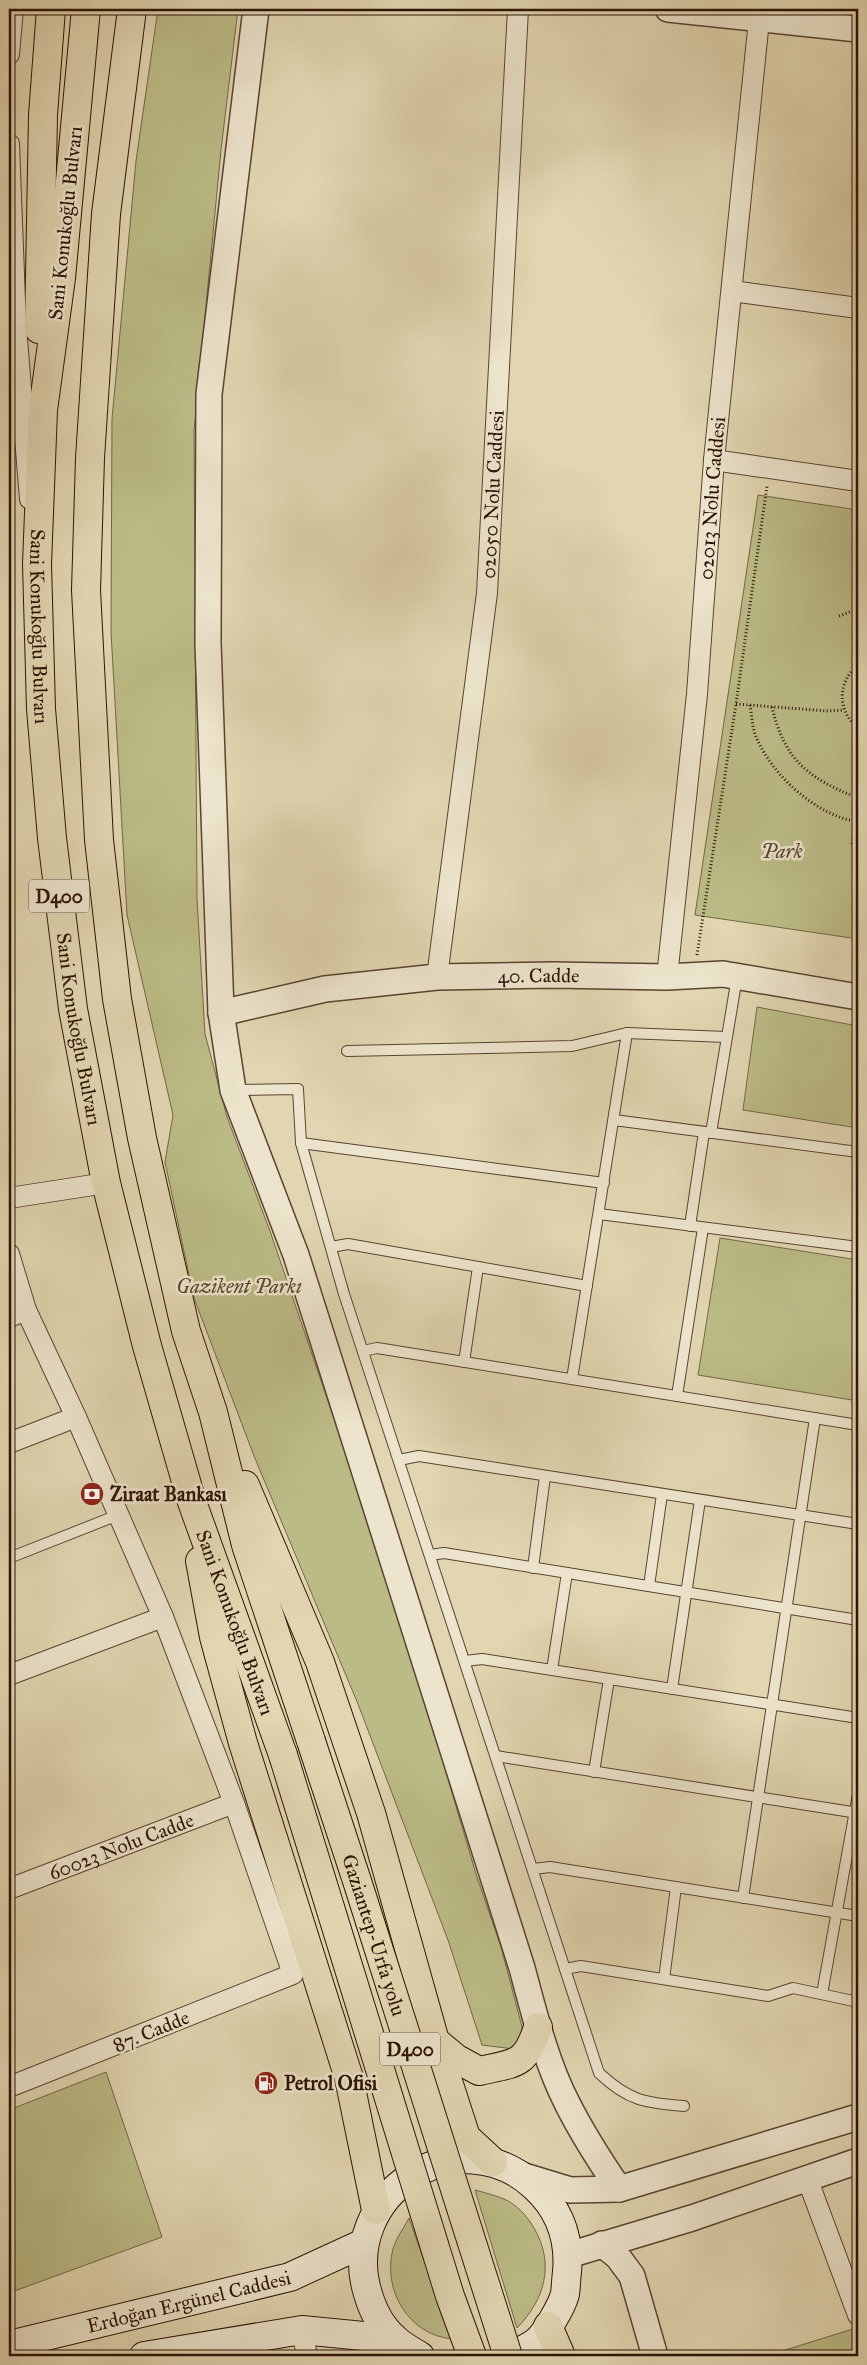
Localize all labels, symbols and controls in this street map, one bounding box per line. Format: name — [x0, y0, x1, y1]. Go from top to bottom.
street label: Sani Konukoğlu Bulvarı — [43, 124, 88, 321]
street label: 02050 Nolu Caddesi — [476, 409, 509, 579]
street label: 02013 Nolu Caddesi — [693, 415, 730, 581]
street label: Sani Konukoğlu Bulvarı — [25, 528, 54, 726]
park label: Park — [761, 839, 803, 863]
road number: D400 — [29, 879, 89, 912]
street label: Sani Konukoğlu Bulvarı — [52, 931, 107, 1128]
street label: 40. Cadde — [498, 963, 580, 988]
park label: Gazikent Parkı — [176, 1274, 302, 1298]
bank icon: Ziraat Bankası — [79, 1481, 105, 1507]
place label: Ziraat Bankası — [110, 1482, 227, 1506]
street label: Sani Konukoğlu Bulvarı — [191, 1527, 280, 1719]
street label: 60023 Nolu Cadde — [45, 1808, 197, 1885]
street label: Gaziantep-Urfa yolu — [337, 1851, 411, 2019]
street label: 87. Cadde — [109, 2005, 193, 2057]
road number: D400 — [380, 2032, 440, 2066]
fuel station icon: Petrol Ofisi — [253, 2070, 279, 2096]
place label: Petrol Ofisi — [284, 2071, 378, 2095]
street label: Erdoğan Ergünel Caddesi — [84, 2265, 294, 2338]

